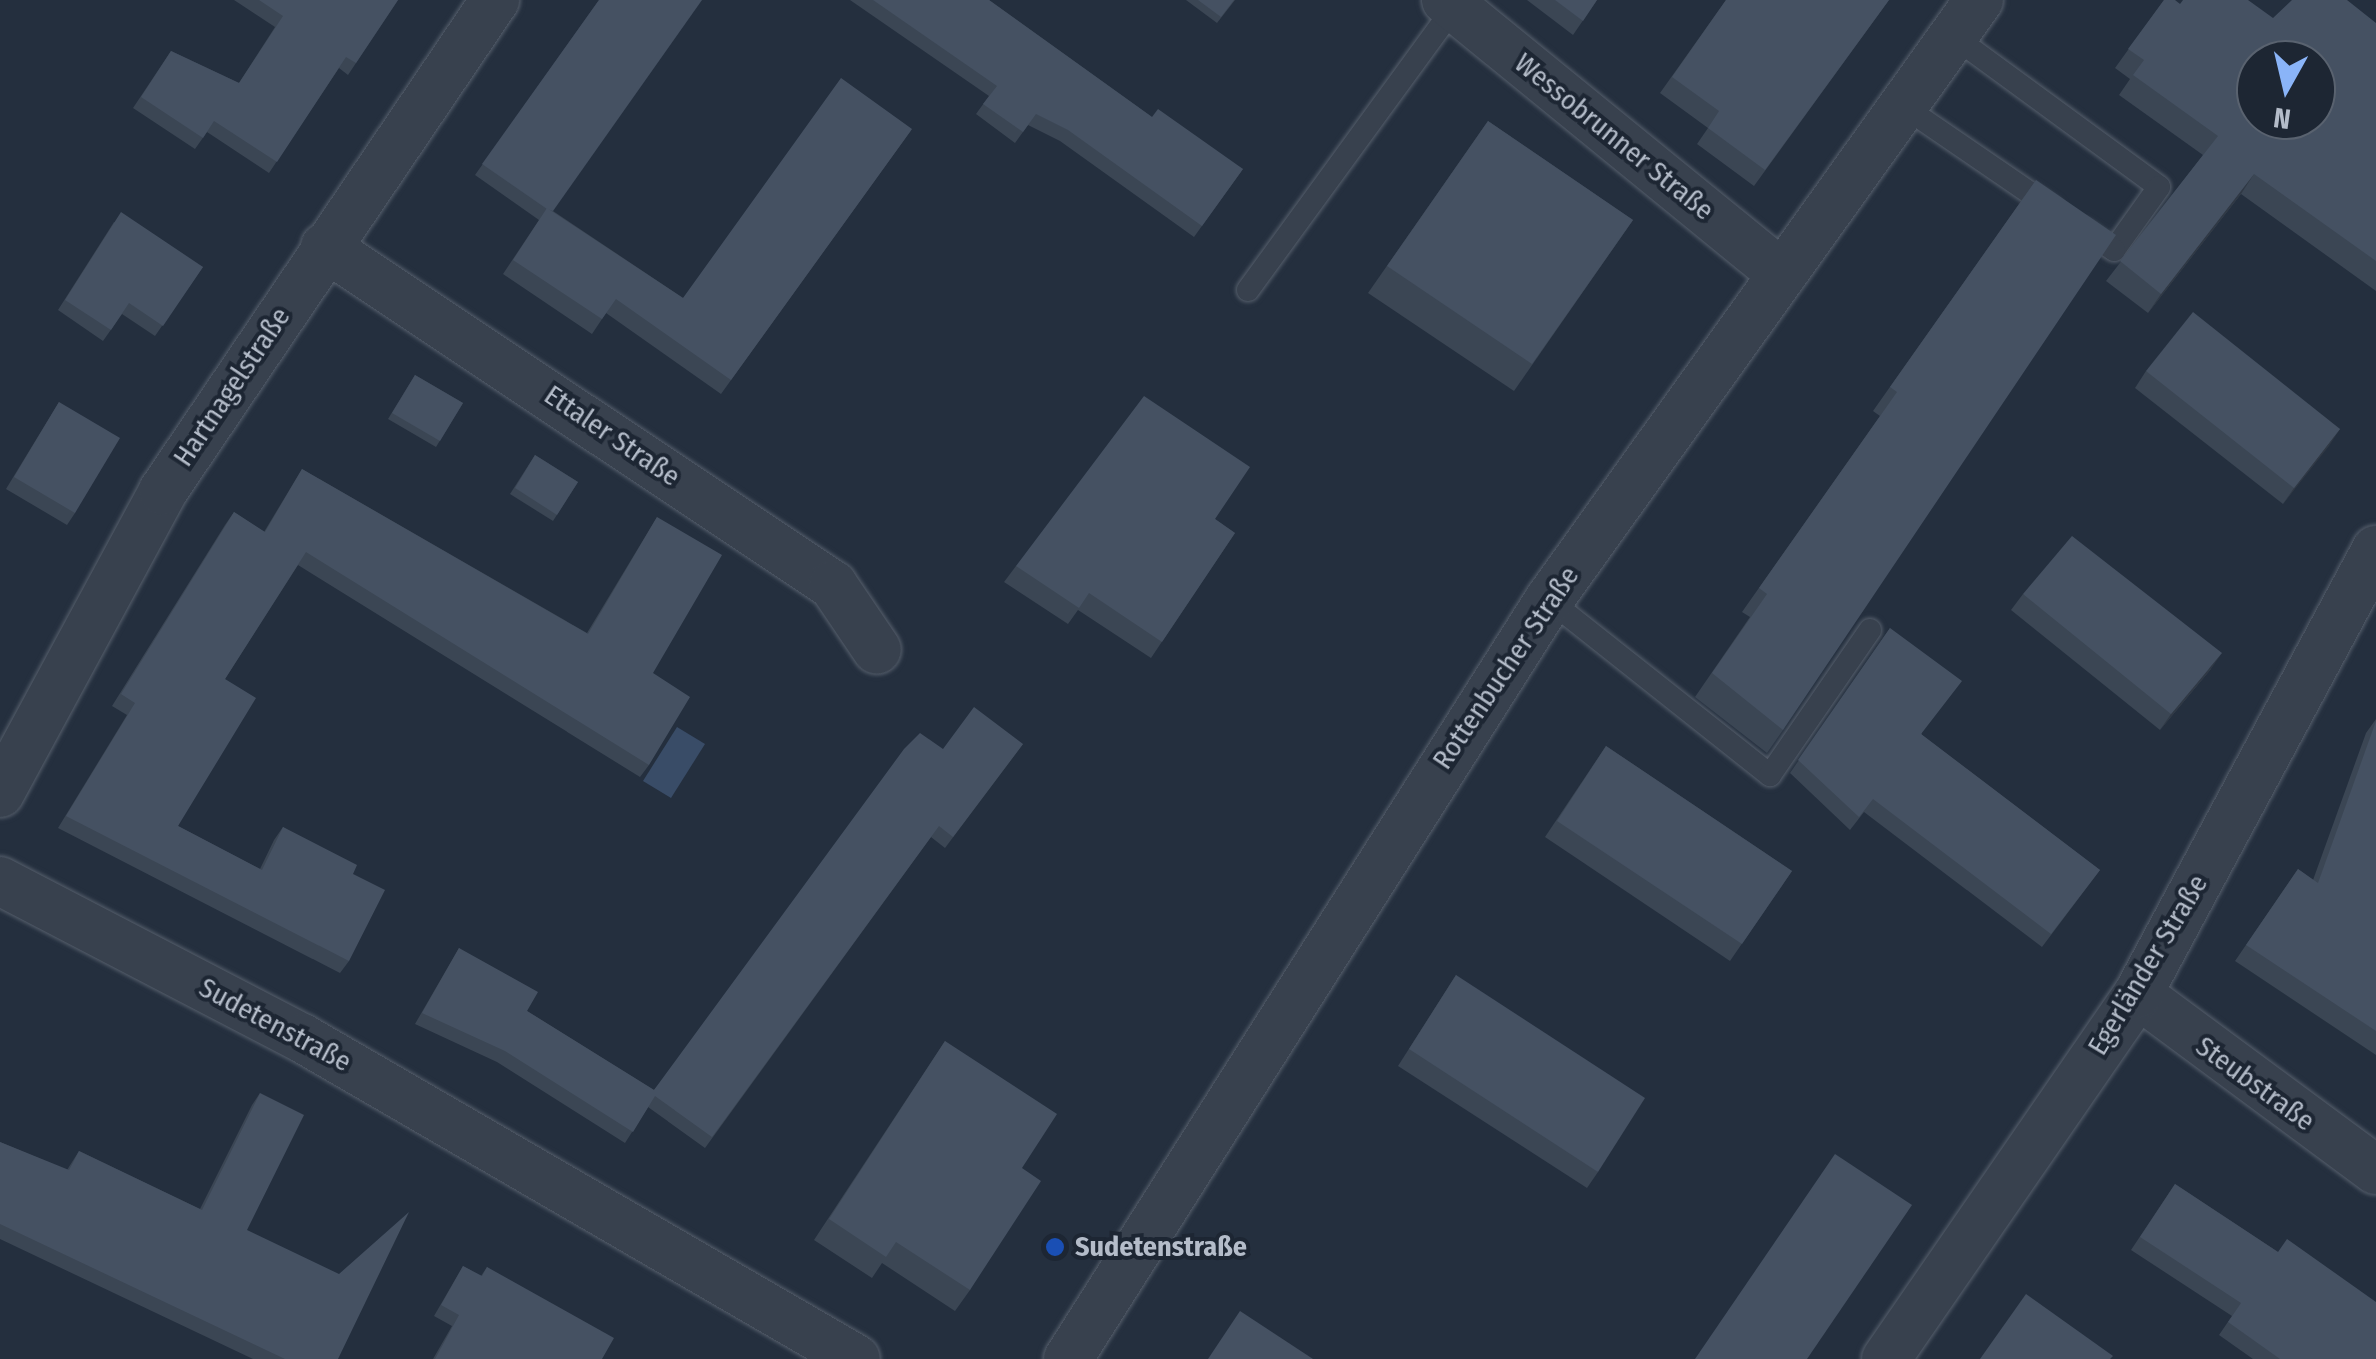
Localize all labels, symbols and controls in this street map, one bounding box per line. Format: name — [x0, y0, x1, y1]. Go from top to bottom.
north arrow — [2236, 40, 2336, 140]
street label: Wessobrunner Straße — [1508, 46, 1720, 228]
text: N — [2271, 101, 2293, 136]
street label: Hartnagelstraße — [167, 301, 297, 473]
street label: Ettaler Straße — [538, 378, 686, 494]
street label: Rottenbucher Straße — [1426, 560, 1586, 776]
street label: Egerländer Straße — [2081, 869, 2215, 1061]
street label: Sudetenstraße — [193, 971, 357, 1079]
street label: Steubstraße — [2189, 1030, 2321, 1138]
place label: Sudetenstraße — [1075, 1230, 1247, 1264]
marker: Sudetenstraße — [1044, 1236, 1066, 1258]

